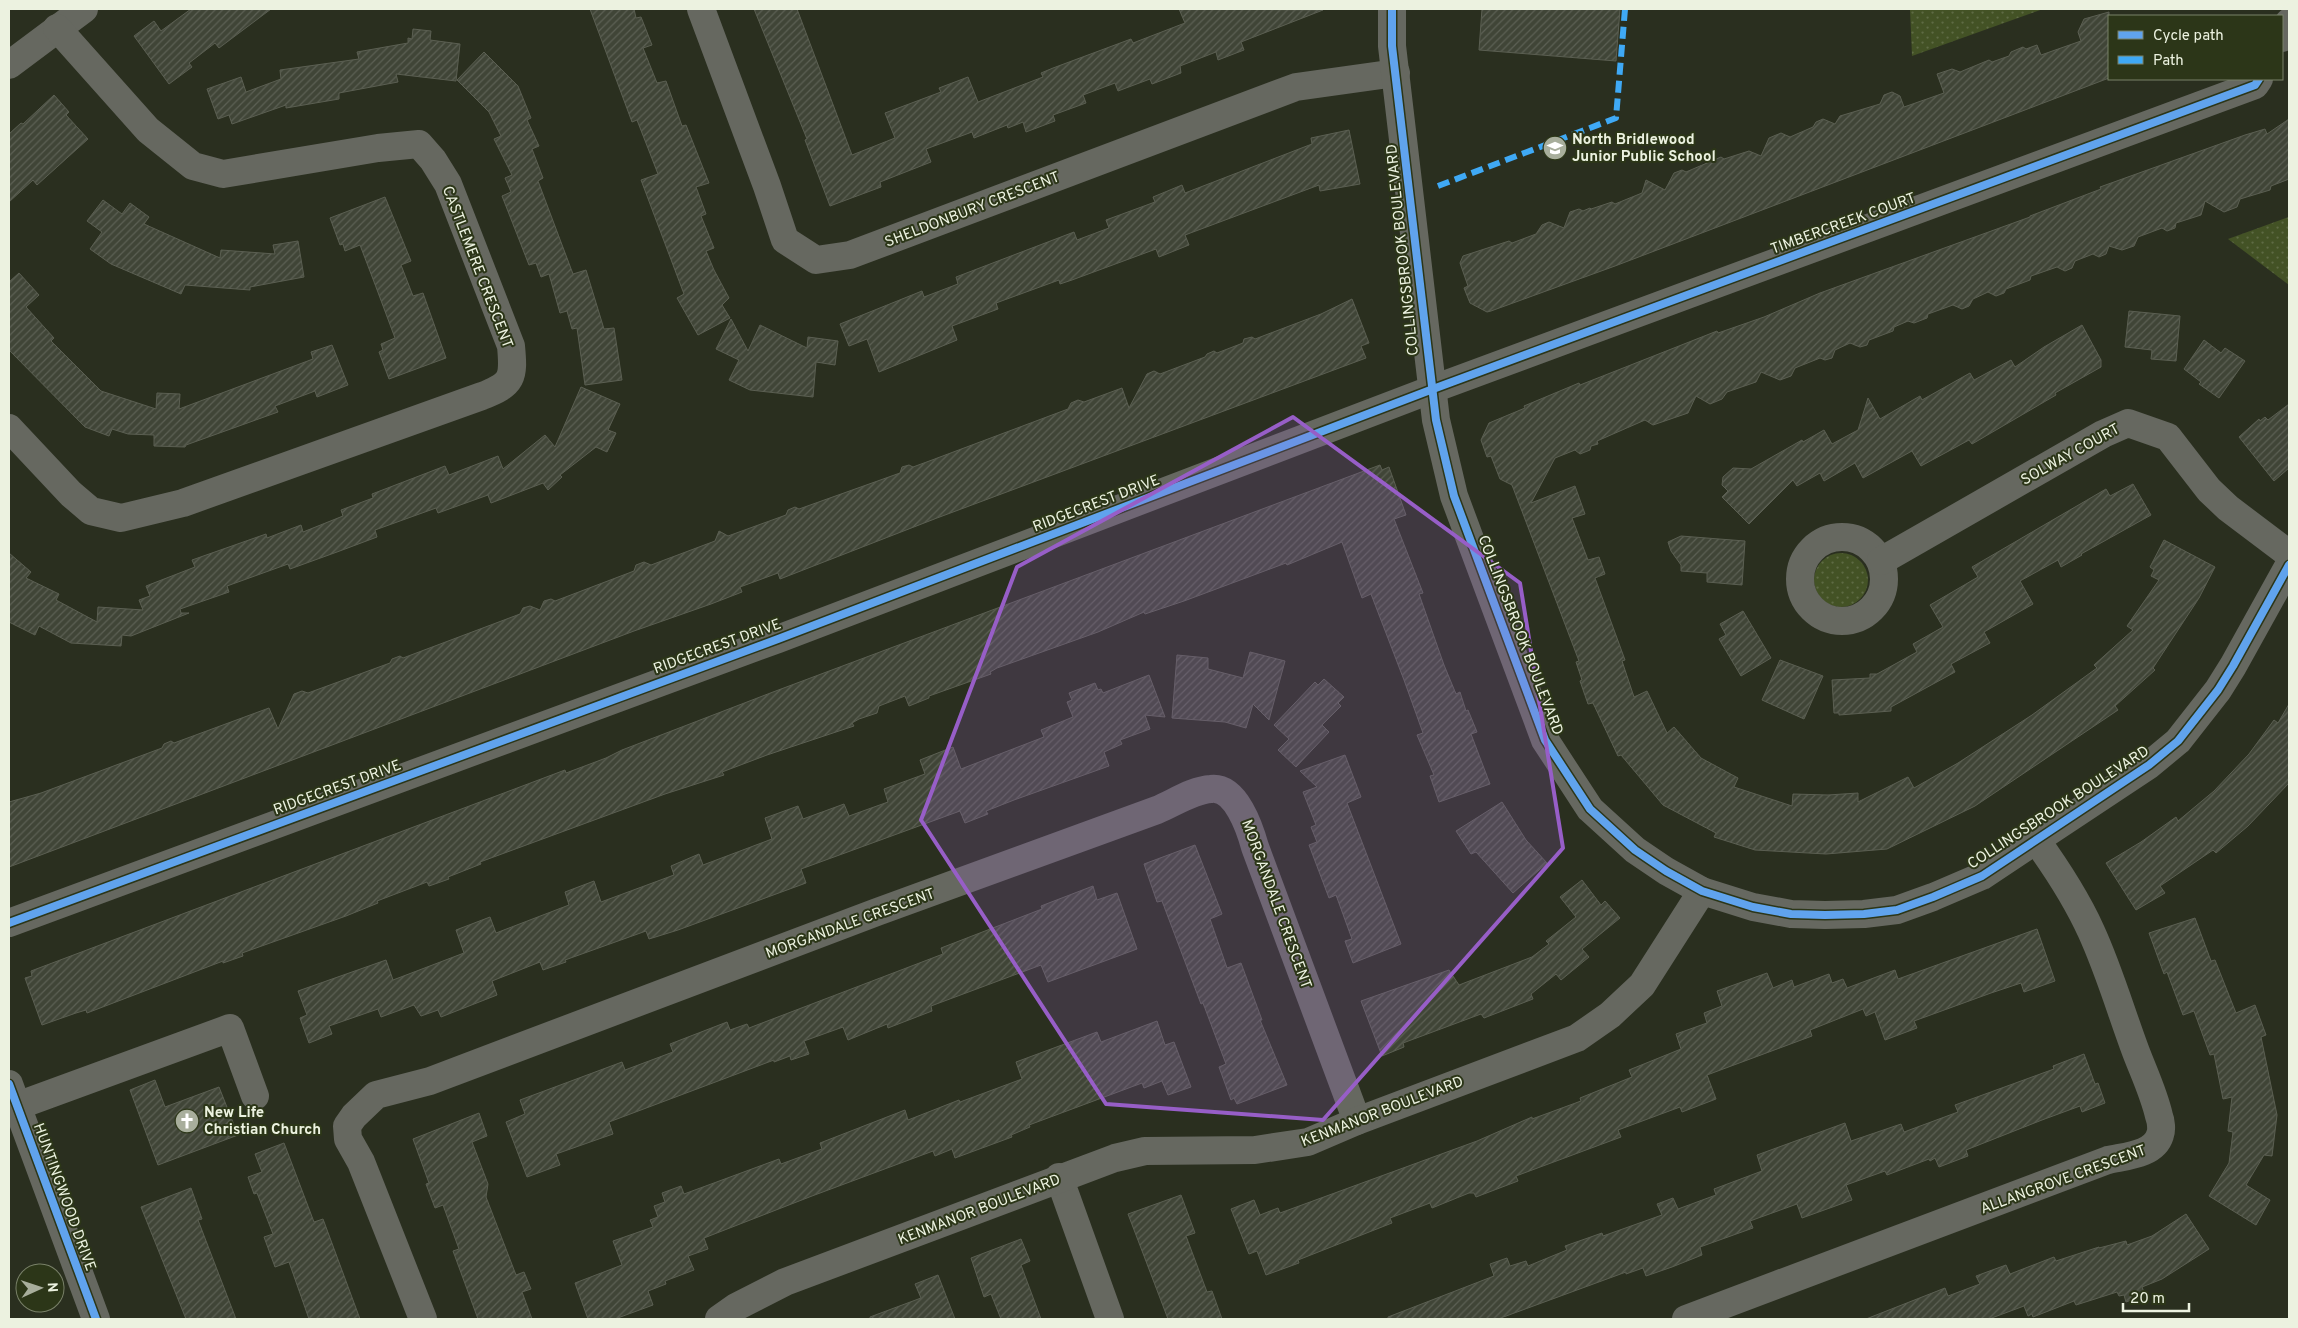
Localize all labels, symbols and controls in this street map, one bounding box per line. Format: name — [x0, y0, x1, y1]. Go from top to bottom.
legend — [2108, 15, 2283, 80]
text: Cycle path — [2153, 27, 2224, 46]
text: Path — [2153, 52, 2184, 71]
place label: North Bridlewood Junior Public School — [1572, 131, 1716, 167]
school or university icon: North Bridlewood Junior Public School — [1542, 135, 1568, 161]
street label: COLLINGSBROOK BOULEVARD — [1383, 143, 1424, 357]
street label: SHELDONBURY CRESCENT — [882, 168, 1063, 253]
street label: CASTLEMERE CRESCENT — [437, 184, 516, 351]
street label: TIMBERCREEK COURT — [1768, 189, 1919, 260]
street label: SOLWAY COURT — [2018, 420, 2124, 490]
street label: RIDGECREST DRIVE — [1030, 471, 1163, 537]
street label: COLLINGSBROOK BOULEVARD — [1473, 533, 1567, 738]
street label: RIDGECREST DRIVE — [651, 615, 784, 679]
street label: COLLINGSBROOK BOULEVARD — [1964, 742, 2153, 874]
street label: RIDGECREST DRIVE — [271, 756, 404, 820]
street label: MORGANDALE CRESCENT — [1236, 817, 1315, 992]
street label: MORGANDALE CRESCENT — [763, 885, 938, 964]
street label: KENMANOR BOULEVARD — [1299, 1073, 1467, 1152]
place label: New Life Christian Church — [204, 1104, 321, 1140]
church icon: New Life Christian Church — [174, 1108, 200, 1134]
street label: HUNTINGWOOD DRIVE — [28, 1121, 99, 1274]
street label: ALLANGROVE CRESCENT — [1978, 1142, 2149, 1219]
street label: KENMANOR BOULEVARD — [896, 1171, 1064, 1250]
north arrow — [15, 1263, 65, 1313]
scale bar — [2123, 1280, 2189, 1312]
text: N — [43, 1282, 60, 1293]
text: 20 m — [2130, 1290, 2165, 1309]

